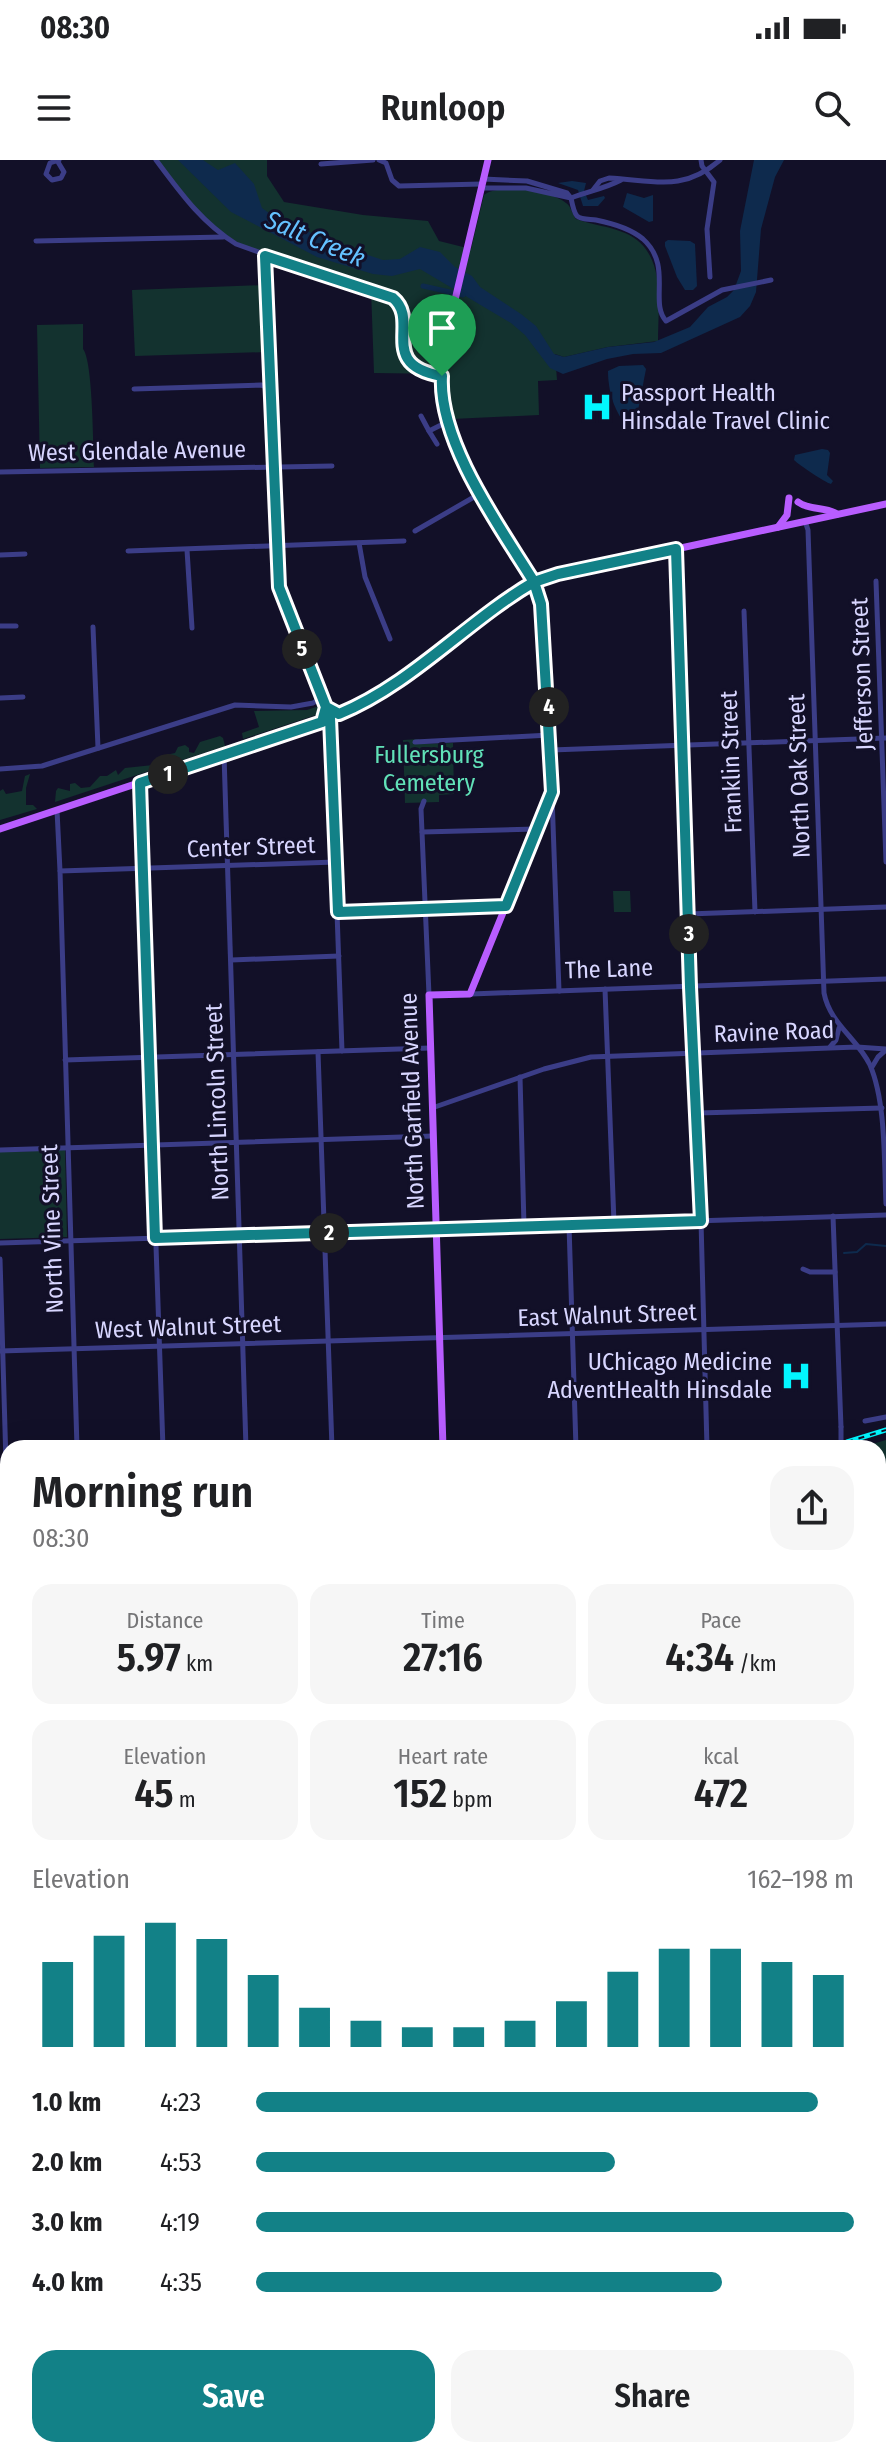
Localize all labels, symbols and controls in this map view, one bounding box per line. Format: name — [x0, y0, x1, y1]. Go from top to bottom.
text: 08:30 — [40, 10, 110, 46]
icon: menu — [32, 86, 76, 130]
text: Runloop — [380, 86, 506, 130]
icon: search — [810, 86, 854, 130]
water label: Salt Creek — [259, 204, 370, 274]
pin — [408, 294, 476, 376]
icon: arrive — [420, 306, 464, 350]
place label: Passport Health Hinsdale Travel Clinic — [621, 379, 830, 435]
hospital icon: Passport Health Hinsdale Travel Clinic — [580, 390, 614, 424]
street label: West Glendale Avenue — [28, 435, 246, 467]
street label: Jefferson Street — [845, 597, 879, 751]
pin: 5 — [282, 629, 322, 669]
text: 5 — [297, 635, 307, 662]
pin: 4 — [529, 687, 569, 727]
street label: Franklin Street — [715, 690, 747, 834]
text: 4 — [543, 693, 555, 720]
street label: North Oak Street — [782, 693, 816, 859]
park label: Fullersburg Cemetery — [374, 741, 484, 797]
pin: 1 — [148, 754, 188, 794]
text: 1 — [163, 760, 173, 787]
street label: Center Street — [186, 831, 316, 863]
pin: 3 — [669, 914, 709, 954]
text: 3 — [684, 920, 694, 947]
street label: The Lane — [565, 953, 653, 985]
street label: North Garfield Avenue — [394, 992, 430, 1210]
street label: North Lincoln Street — [200, 1003, 234, 1201]
street label: Ravine Road — [713, 1016, 835, 1048]
street label: North Vine Street — [35, 1144, 69, 1314]
pin: 2 — [309, 1213, 349, 1253]
text: 2 — [324, 1219, 334, 1246]
street label: East Walnut Street — [517, 1298, 697, 1332]
street label: West Walnut Street — [94, 1310, 282, 1344]
place label: UChicago Medicine AdventHealth Hinsdale — [547, 1348, 772, 1404]
hospital icon: UChicago Medicine AdventHealth Hinsdale — [779, 1359, 813, 1393]
text: Morning run — [32, 1466, 253, 1519]
button: share — [770, 1466, 854, 1550]
text: 08:30 — [32, 1523, 90, 1554]
text: Distance — [126, 1607, 204, 1634]
text: Time — [421, 1607, 465, 1634]
text: Pace — [700, 1607, 742, 1634]
text: 5.97 — [117, 1634, 181, 1682]
text: 27:16 — [403, 1634, 483, 1682]
text: 4:34 — [665, 1634, 734, 1682]
text: km — [181, 1650, 213, 1677]
text: /km — [734, 1650, 777, 1677]
text: Elevation — [124, 1743, 206, 1770]
text: Heart rate — [398, 1743, 488, 1770]
text: kcal — [703, 1743, 739, 1770]
text: 45 — [134, 1770, 174, 1818]
text: 152 — [393, 1770, 447, 1818]
text: 472 — [694, 1770, 748, 1818]
text: m — [174, 1786, 196, 1813]
text: bpm — [447, 1786, 493, 1813]
text: Elevation — [32, 1864, 130, 1895]
text: 162–198 m — [747, 1864, 854, 1895]
text: 1.0 km — [32, 2087, 101, 2118]
text: 4:23 — [160, 2087, 201, 2118]
text: 2.0 km — [32, 2147, 102, 2178]
text: 4:53 — [160, 2147, 202, 2178]
text: 3.0 km — [32, 2207, 103, 2238]
text: 4:19 — [160, 2207, 200, 2238]
text: 4.0 km — [32, 2267, 104, 2298]
text: 4:35 — [160, 2267, 202, 2298]
button: Save — [32, 2350, 435, 2442]
button: Share — [451, 2350, 854, 2442]

